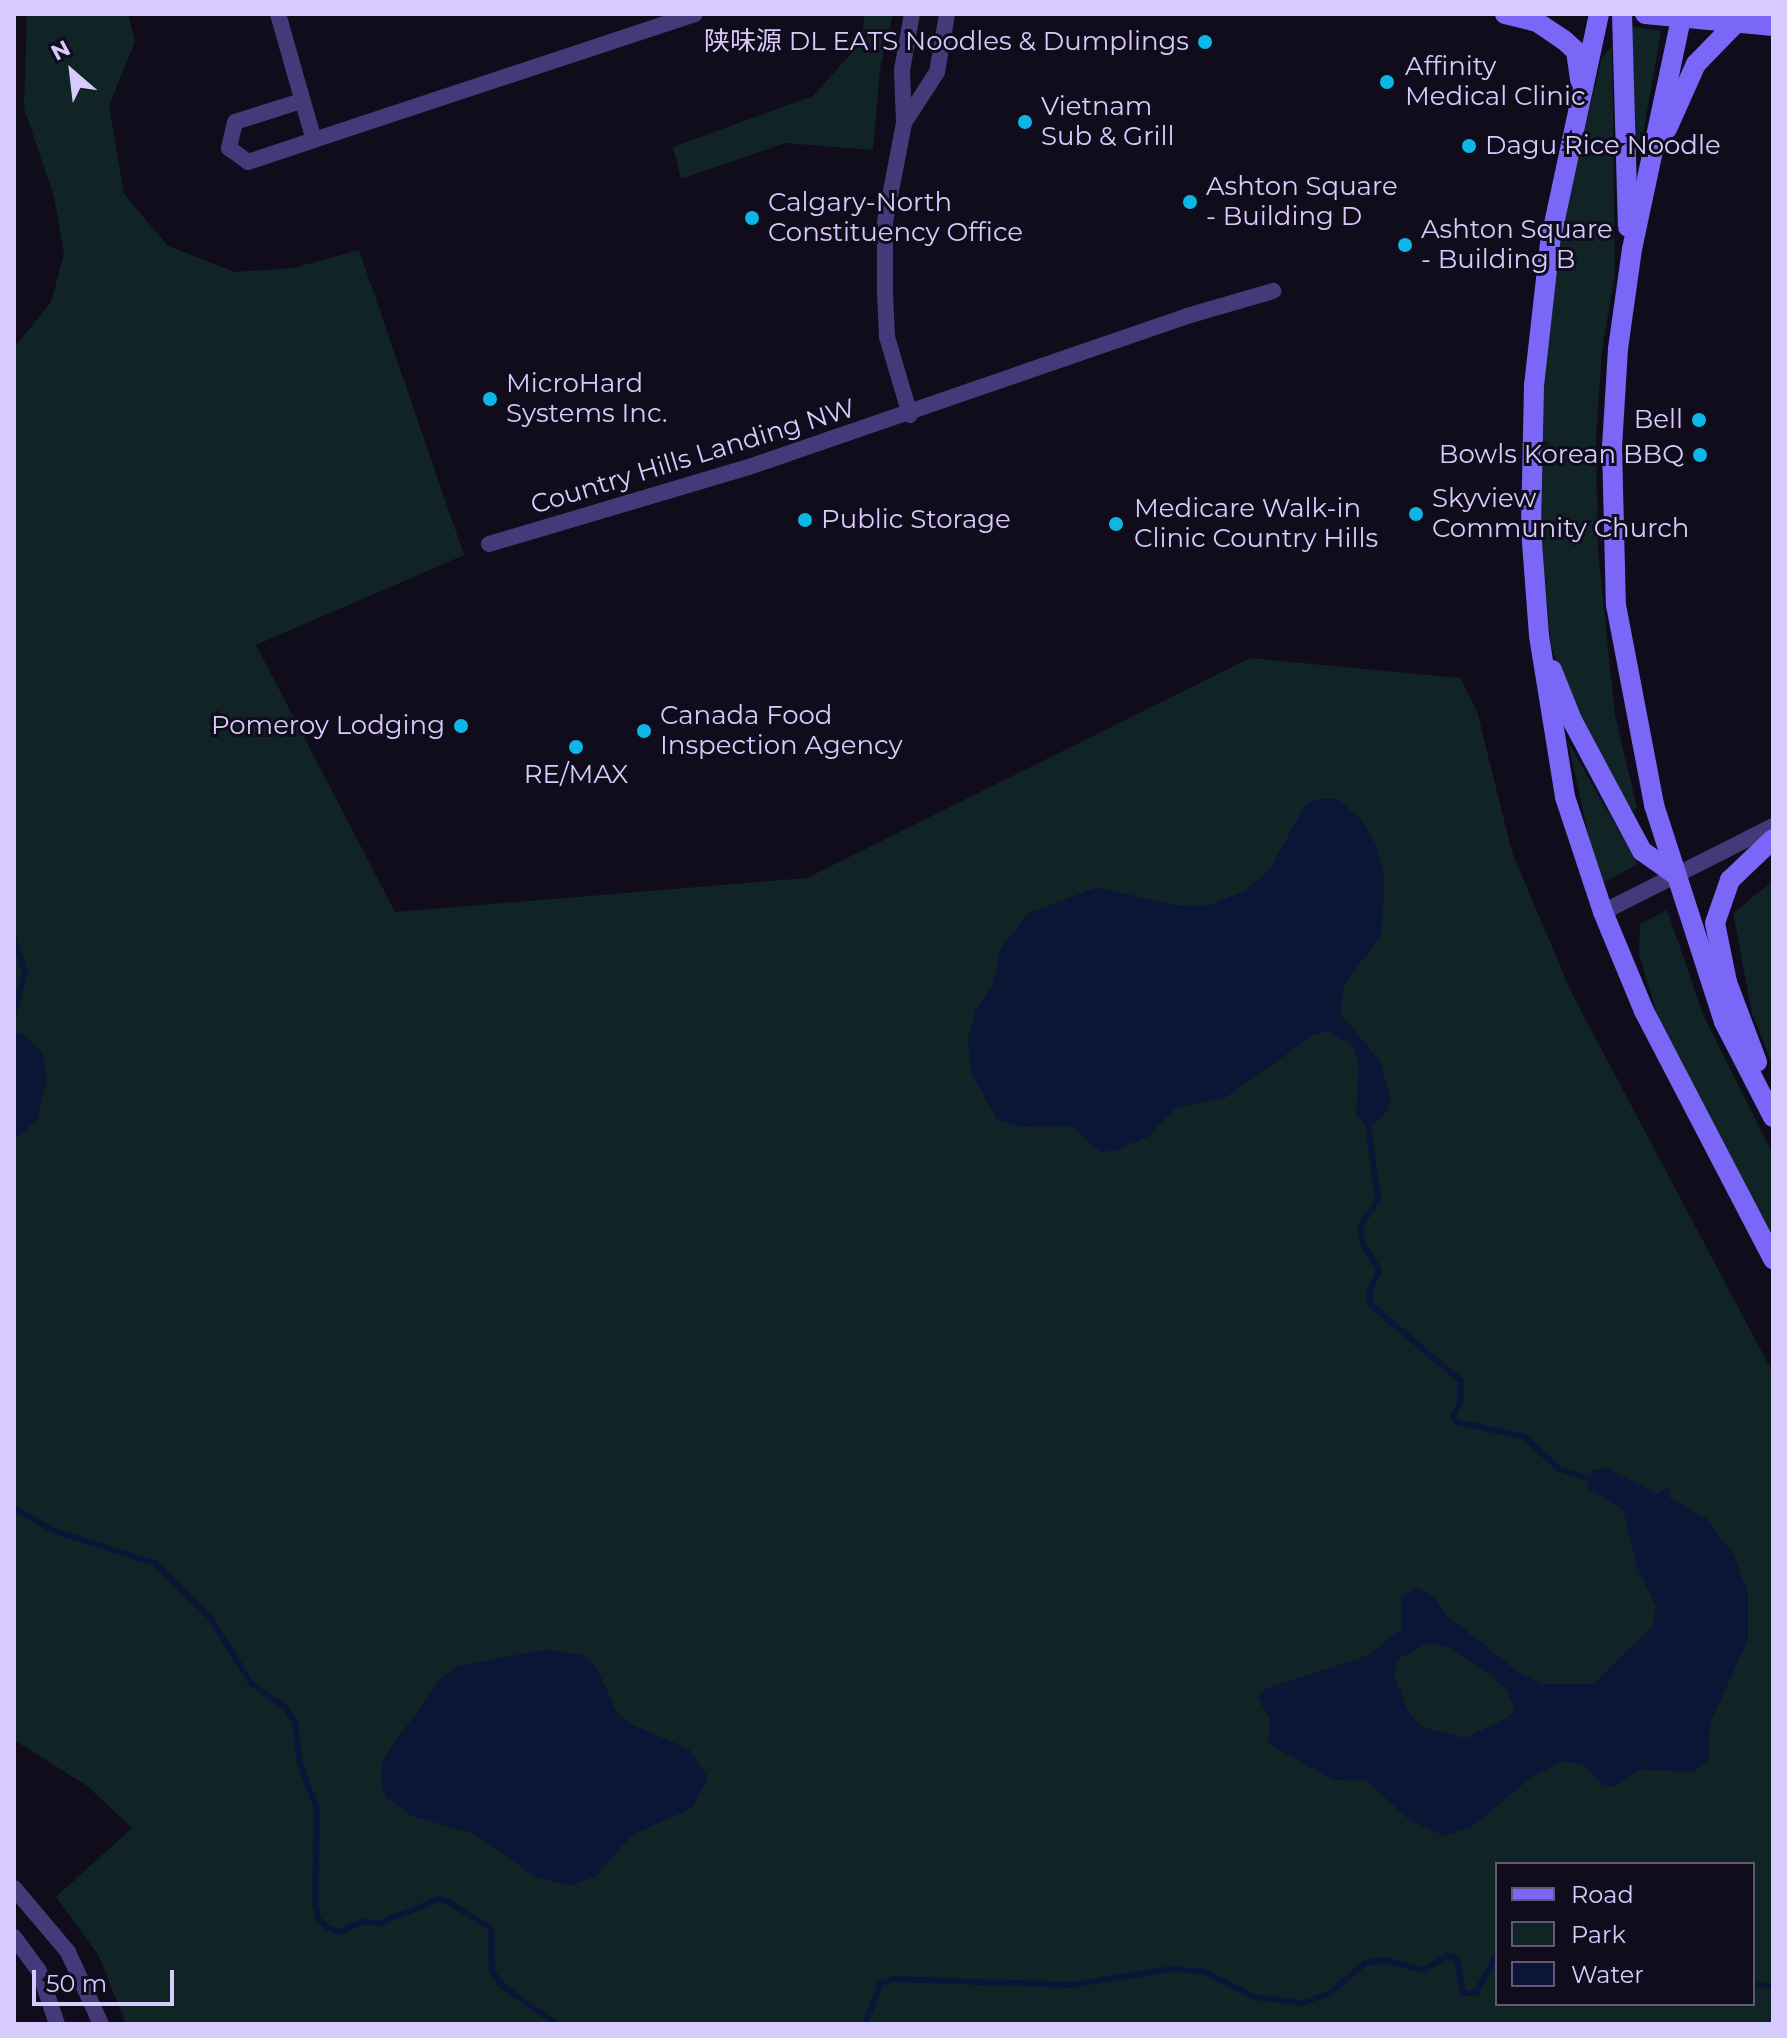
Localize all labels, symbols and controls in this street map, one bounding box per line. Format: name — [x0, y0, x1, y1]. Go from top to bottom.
place label: 陕味源 DL EATS Noodles & Dumplings — [704, 26, 1189, 58]
north arrow — [32, 32, 112, 112]
marker: 陕味源 DL EATS Noodles & Dumplings — [1196, 33, 1214, 51]
text: N — [46, 34, 75, 66]
place label: Affinity Medical Clinic — [1405, 51, 1586, 112]
marker: Affinity Medical Clinic — [1376, 71, 1398, 93]
place label: Vietnam Sub & Grill — [1041, 91, 1174, 152]
marker: Vietnam Sub & Grill — [1016, 113, 1034, 131]
place label: Dagu Rice Noodle — [1485, 130, 1721, 162]
marker: Dagu Rice Noodle — [1460, 137, 1478, 155]
place label: Ashton Square - Building D — [1206, 171, 1398, 232]
place label: Calgary-North Constituency Office — [768, 187, 1023, 248]
marker: Ashton Square - Building D — [1181, 193, 1199, 211]
marker: Calgary-North Constituency Office — [743, 209, 761, 227]
place label: Ashton Square - Building B — [1421, 214, 1613, 276]
marker: Ashton Square - Building B — [1396, 236, 1414, 254]
place label: MicroHard Systems Inc. — [506, 368, 668, 430]
marker: MicroHard Systems Inc. — [481, 390, 499, 408]
street label: Country Hills Landing NW — [527, 393, 859, 521]
place label: Bell — [1634, 404, 1683, 436]
marker: Bell — [1690, 411, 1708, 429]
place label: Bowls Korean BBQ — [1439, 439, 1684, 471]
marker: Bowls Korean BBQ — [1691, 446, 1709, 464]
place label: Skyview Community Church — [1432, 483, 1689, 544]
place label: Medicare Walk-in Clinic Country Hills — [1134, 493, 1378, 554]
place label: Public Storage — [821, 504, 1011, 536]
marker: Skyview Community Church — [1407, 505, 1425, 523]
marker: Public Storage — [796, 511, 814, 529]
marker: Medicare Walk-in Clinic Country Hills — [1105, 513, 1127, 535]
place label: Canada Food Inspection Agency — [660, 700, 903, 762]
place label: Pomeroy Lodging — [211, 710, 445, 742]
marker: Pomeroy Lodging — [452, 717, 470, 735]
marker: Canada Food Inspection Agency — [635, 722, 653, 740]
marker: RE/MAX — [567, 738, 585, 756]
place label: RE/MAX — [524, 759, 628, 791]
legend — [1495, 1862, 1755, 2006]
text: Road — [1571, 1880, 1634, 1909]
text: Park — [1571, 1920, 1626, 1949]
scale bar — [36, 1954, 178, 2004]
text: Water — [1571, 1960, 1644, 1989]
text: 50 m — [46, 1969, 107, 1998]

